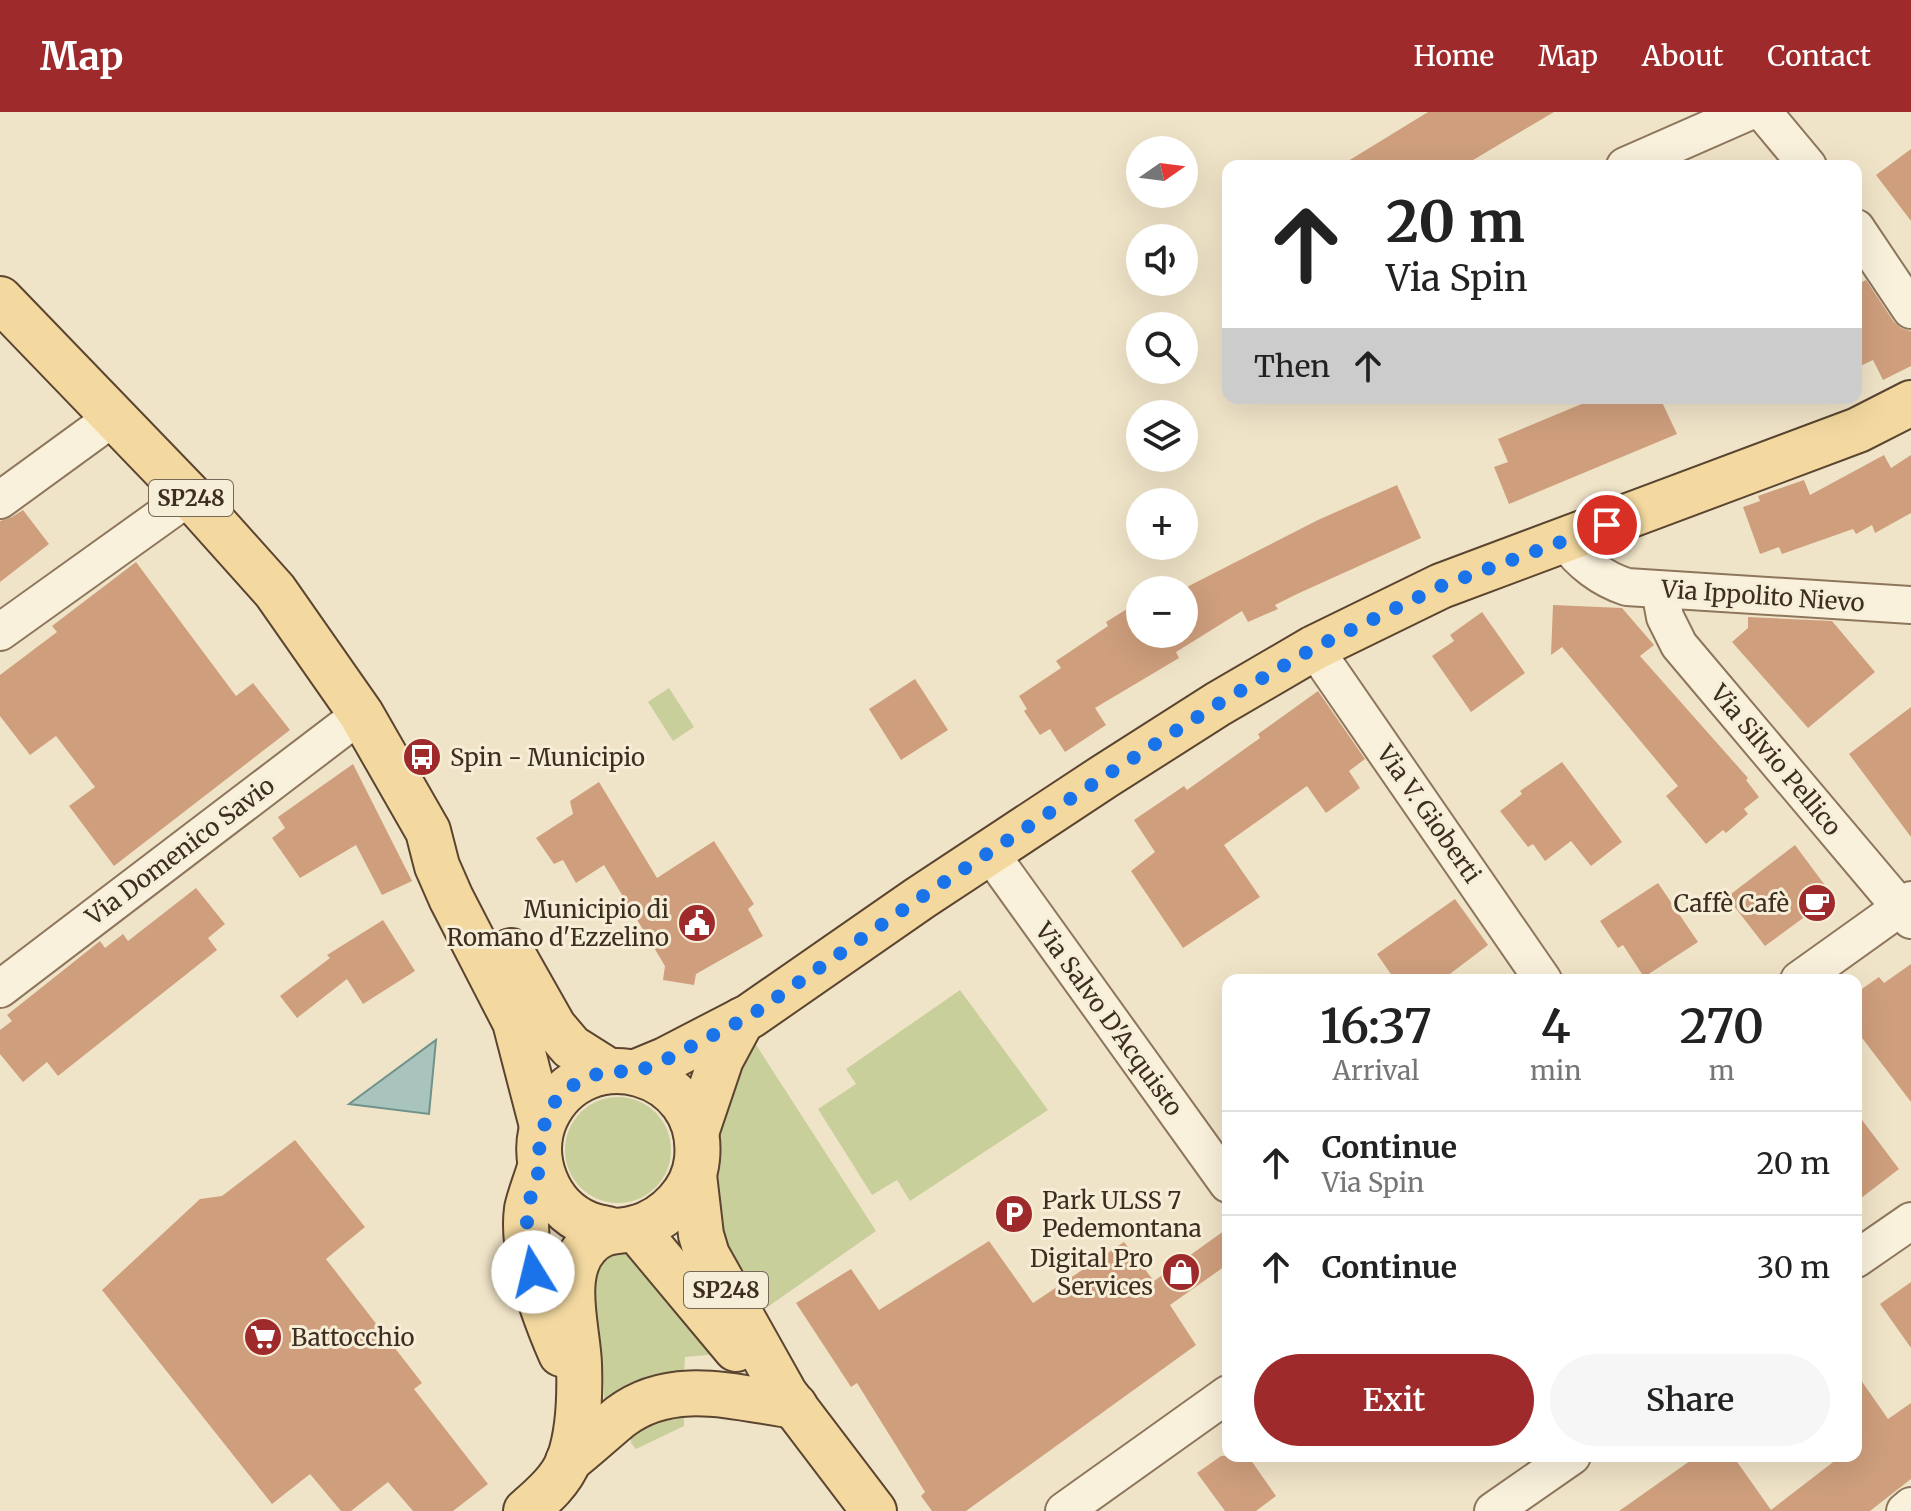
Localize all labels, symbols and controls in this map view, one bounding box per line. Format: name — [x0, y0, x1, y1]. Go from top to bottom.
text: Map — [40, 33, 124, 80]
text: Home — [1413, 38, 1494, 74]
text: Map — [1538, 38, 1598, 74]
text: About — [1642, 38, 1723, 74]
text: Contact — [1767, 38, 1871, 74]
north arrow — [1126, 136, 1198, 208]
map controls — [1126, 136, 1198, 648]
text: 20 m — [1386, 187, 1525, 257]
icon: ahead — [1254, 192, 1358, 296]
button: sound — [1126, 224, 1198, 296]
text: Via Spin — [1386, 256, 1528, 301]
button: search — [1126, 312, 1198, 384]
icon: ahead — [1346, 344, 1390, 388]
text: Then — [1254, 347, 1330, 385]
button: layers — [1126, 400, 1198, 472]
road number: SP248 — [149, 480, 233, 516]
button: + — [1126, 488, 1198, 560]
pin — [1573, 491, 1641, 559]
icon: arrive — [1585, 503, 1629, 547]
street label: Via Ippolito Nievo — [1659, 573, 1866, 619]
button: − — [1126, 576, 1198, 648]
street label: Via Silvio Pellico — [1703, 677, 1848, 842]
bus stop icon: Spin - Municipio — [401, 736, 443, 778]
street label: Via V. Gioberti — [1369, 738, 1488, 889]
place label: Spin - Municipio — [450, 742, 645, 773]
street label: Via Domenico Savio — [79, 770, 281, 933]
cafe icon: Caffè Cafè — [1796, 882, 1838, 924]
place label: Caffè Cafè — [1674, 888, 1789, 919]
place label: Municipio di Romano d'Ezzelino — [446, 894, 669, 953]
public building icon: Municipio di Romano d'Ezzelino — [676, 902, 718, 944]
street label: Via Salvo D'Acquisto — [1028, 915, 1190, 1122]
text: 16:37 — [1320, 996, 1432, 1056]
text: 4 — [1541, 996, 1571, 1056]
text: 270 — [1679, 996, 1764, 1056]
text: Arrival — [1333, 1054, 1419, 1087]
text: min — [1530, 1054, 1581, 1087]
text: m — [1709, 1054, 1735, 1087]
text: Continue — [1322, 1128, 1457, 1166]
icon: ahead — [1254, 1141, 1298, 1185]
text: 20 m — [1757, 1144, 1830, 1182]
text: Via Spin — [1322, 1166, 1424, 1199]
place label: Park ULSS 7 Pedemontana — [1042, 1185, 1202, 1244]
parking icon: Park ULSS 7 Pedemontana — [993, 1193, 1035, 1235]
position arrow — [491, 1230, 575, 1314]
place label: Digital Pro Services — [1030, 1243, 1153, 1302]
icon: ahead — [1254, 1245, 1298, 1289]
text: Continue — [1322, 1248, 1457, 1286]
text: 30 m — [1757, 1248, 1830, 1286]
shop icon: Digital Pro Services — [1160, 1251, 1202, 1293]
road number: SP248 — [684, 1272, 768, 1308]
supermarket icon: Battocchio — [242, 1316, 284, 1358]
place label: Battocchio — [291, 1322, 415, 1353]
button: Exit — [1254, 1354, 1534, 1446]
button: Share — [1550, 1354, 1830, 1446]

